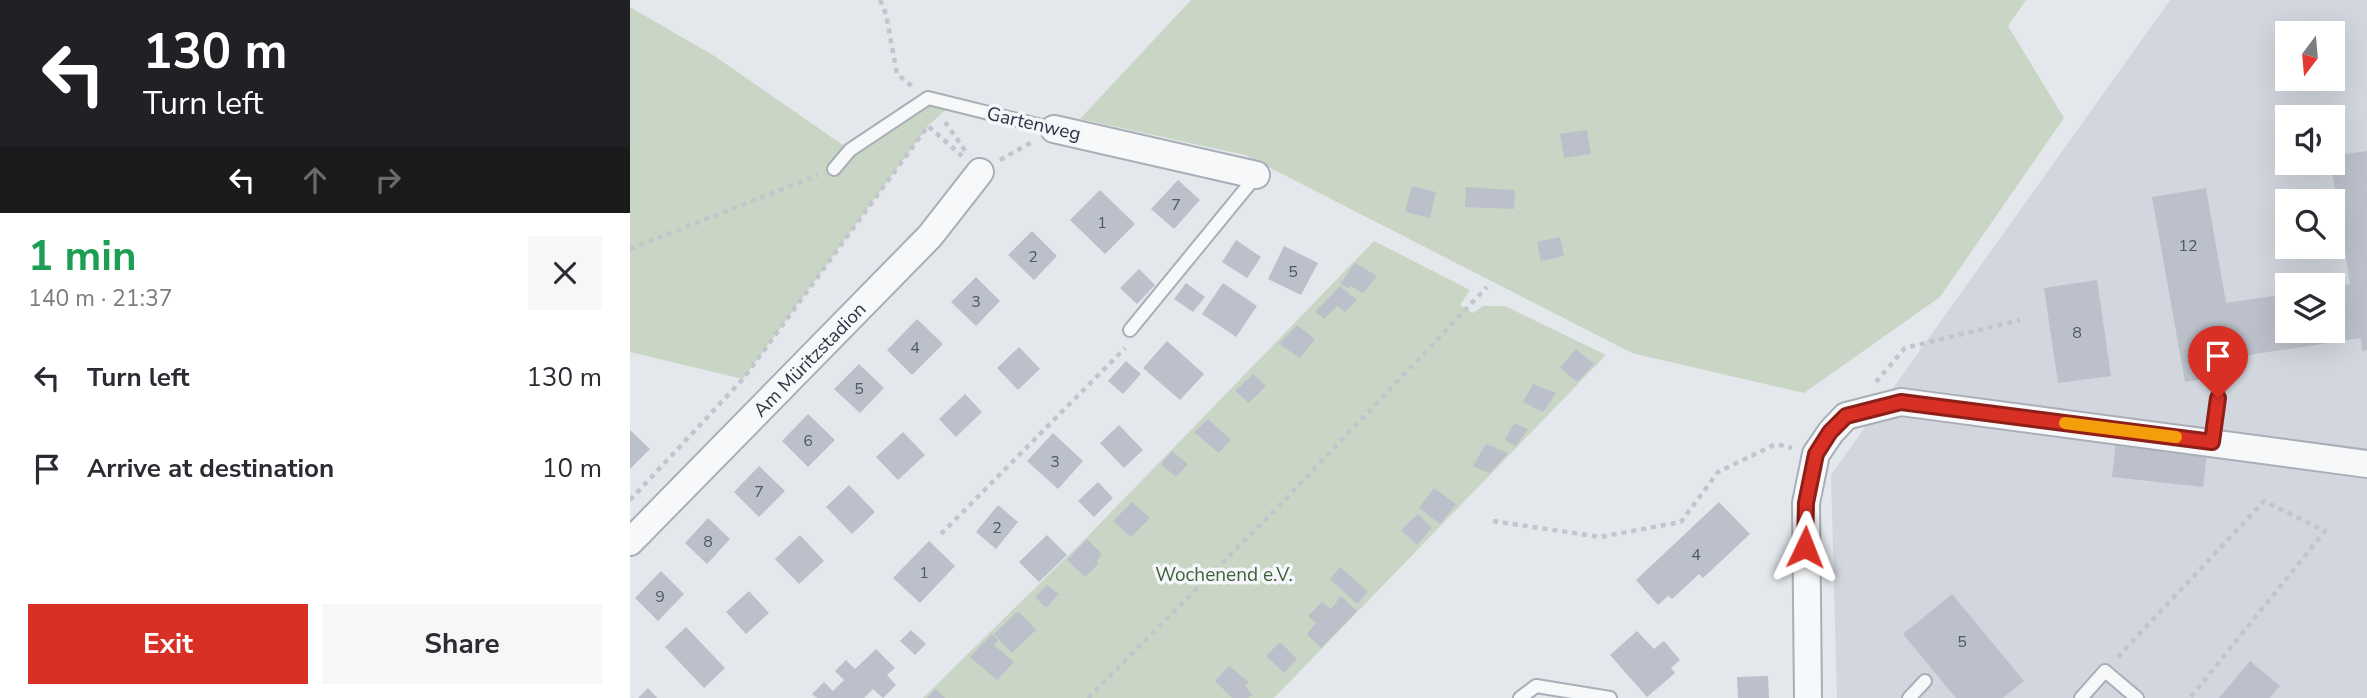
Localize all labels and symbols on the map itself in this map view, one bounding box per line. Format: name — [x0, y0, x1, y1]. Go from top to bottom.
north arrow — [2275, 21, 2345, 91]
street label: Gartenweg — [984, 101, 1083, 147]
house number: 7 — [1171, 194, 1181, 216]
house number: 1 — [1097, 212, 1107, 234]
house number: 12 — [2178, 235, 2198, 257]
house number: 2 — [1028, 246, 1038, 268]
house number: 5 — [1288, 261, 1298, 283]
house number: 3 — [971, 291, 981, 313]
street label: Am Müritzstadion — [748, 297, 872, 423]
house number: 8 — [2072, 322, 2082, 344]
pin — [2188, 326, 2248, 398]
house number: 4 — [910, 337, 920, 359]
house number: 5 — [854, 378, 864, 400]
house number: 6 — [803, 430, 813, 452]
house number: 3 — [1050, 451, 1060, 473]
house number: 7 — [754, 481, 764, 503]
position arrow — [1768, 510, 1842, 584]
house number: 2 — [992, 517, 1002, 539]
house number: 8 — [703, 531, 713, 553]
house number: 4 — [1691, 544, 1701, 566]
house number: 1 — [919, 562, 929, 584]
park label: Wochenend e.V. — [1155, 562, 1293, 588]
house number: 9 — [655, 586, 665, 608]
house number: 5 — [1957, 631, 1967, 653]

